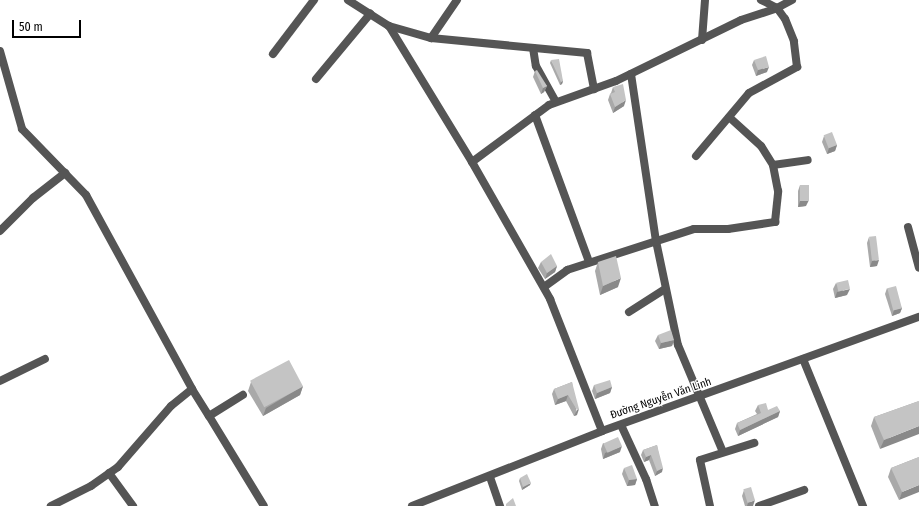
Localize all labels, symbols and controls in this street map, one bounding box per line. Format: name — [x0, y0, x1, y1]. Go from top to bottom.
scale bar — [14, 12, 83, 38]
text: 50 m — [19, 20, 43, 34]
street label: Đường Nguyễn Văn Linh — [609, 375, 713, 423]

